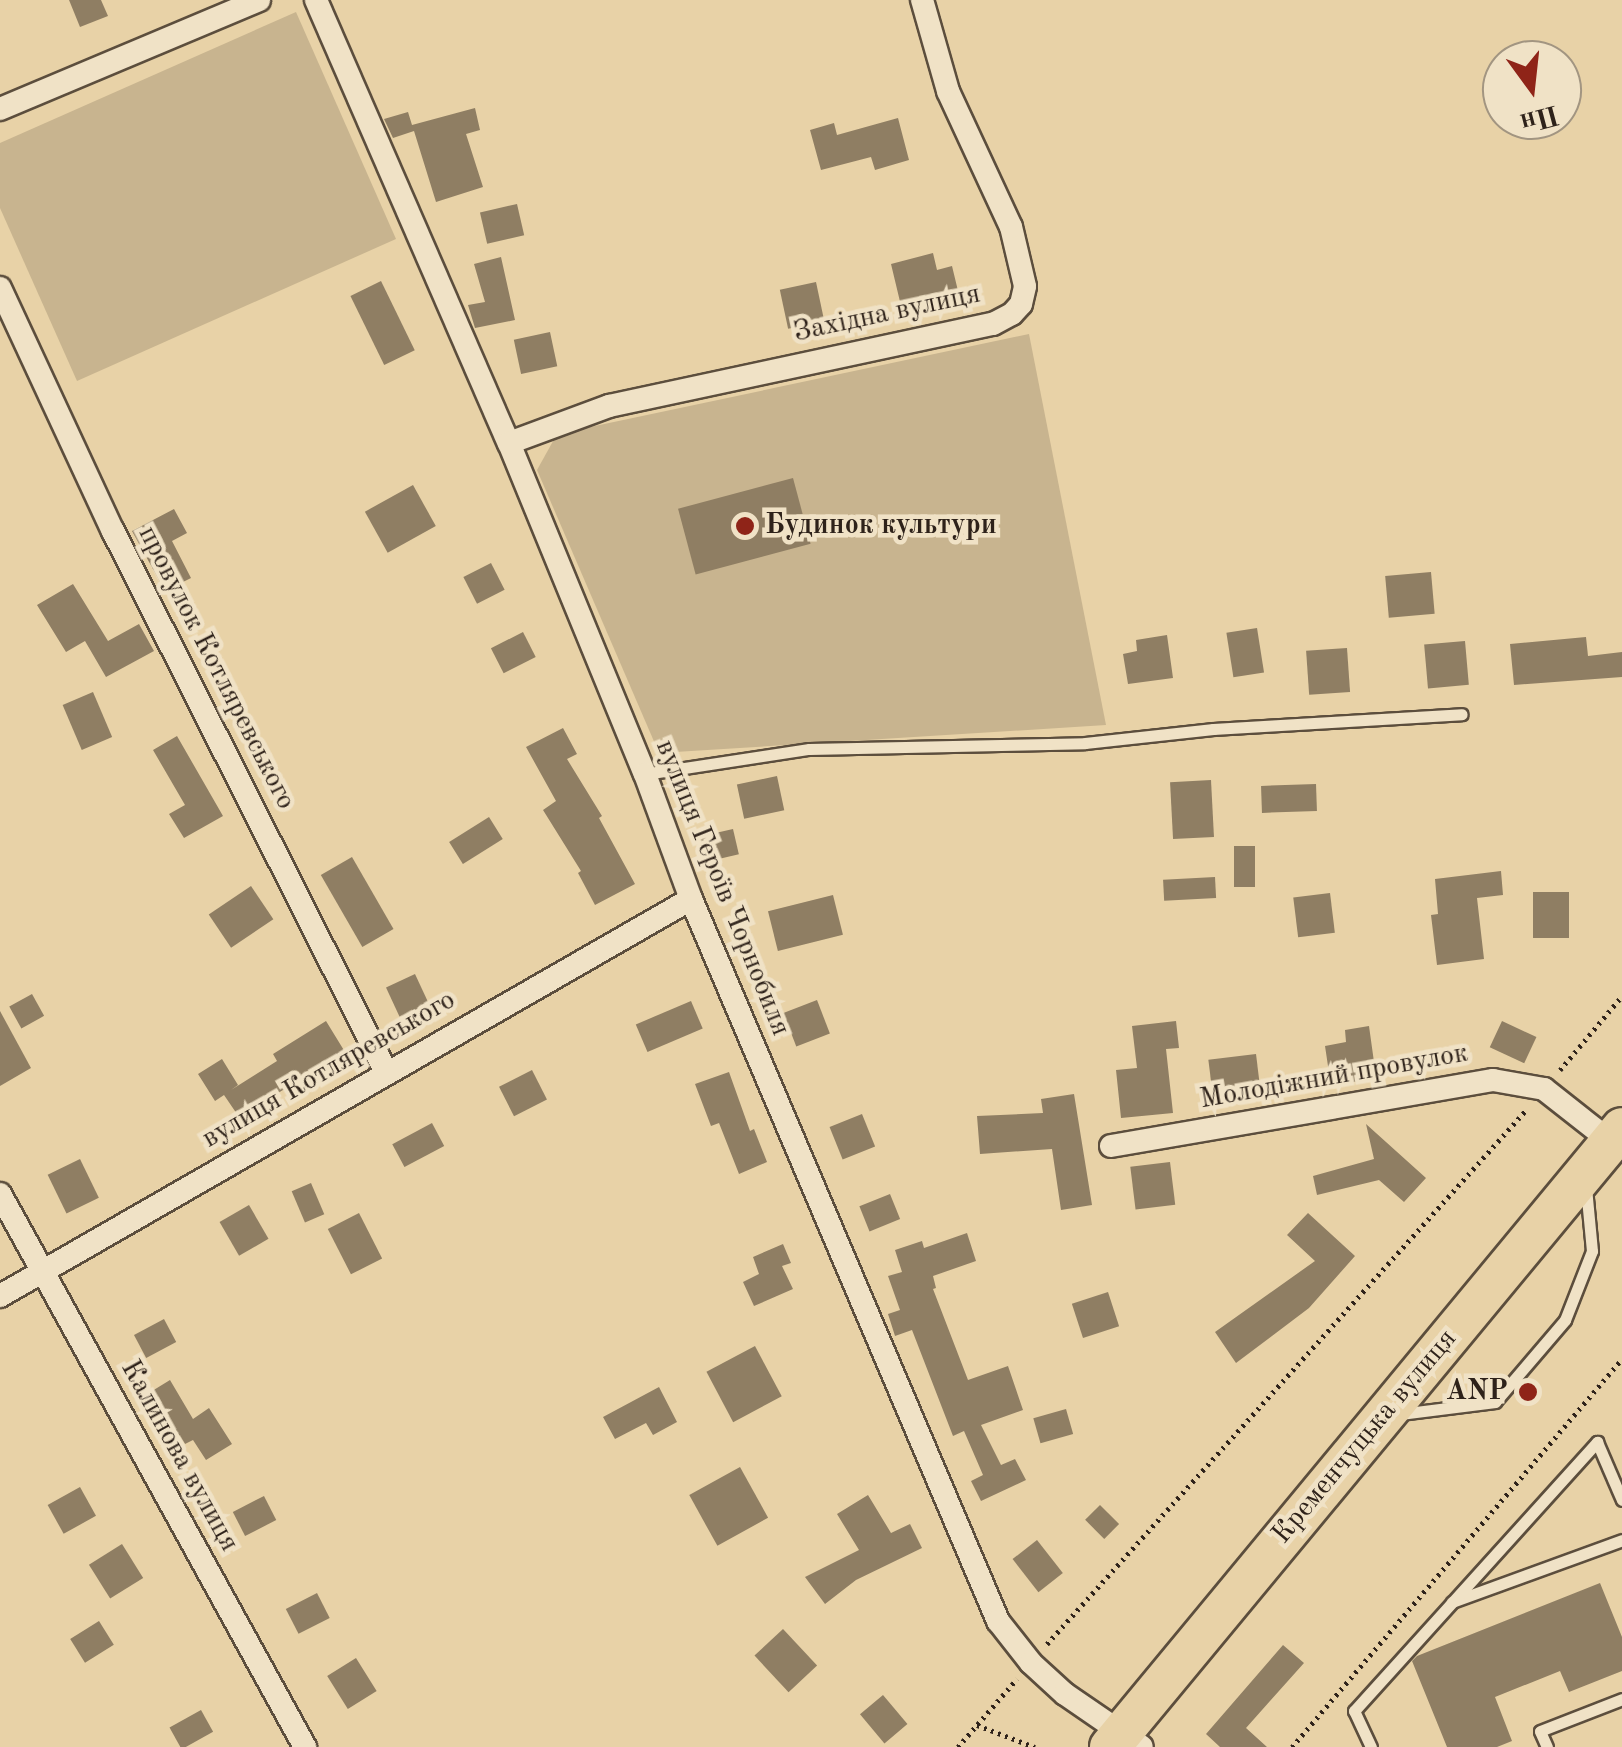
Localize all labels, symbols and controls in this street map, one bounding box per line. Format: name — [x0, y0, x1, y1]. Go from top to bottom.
north arrow — [1482, 40, 1582, 140]
text: Пн — [1517, 99, 1562, 136]
street label: Західна вулиця — [791, 278, 983, 350]
place label: Будинок культури — [765, 509, 997, 543]
marker: Будинок культури — [734, 515, 756, 537]
street label: провулок Котляревського — [130, 521, 302, 815]
street label: вулиця Героїв Чорнобиля — [647, 735, 797, 1041]
street label: вулиця Котляревського — [197, 984, 461, 1156]
street label: Молодіжний провулок — [1197, 1037, 1471, 1117]
street label: Кременчуцька вулиця — [1266, 1323, 1464, 1551]
street label: Калинова вулиця — [113, 1354, 245, 1558]
place label: ANP — [1446, 1375, 1508, 1409]
marker: ANP — [1517, 1381, 1539, 1403]

